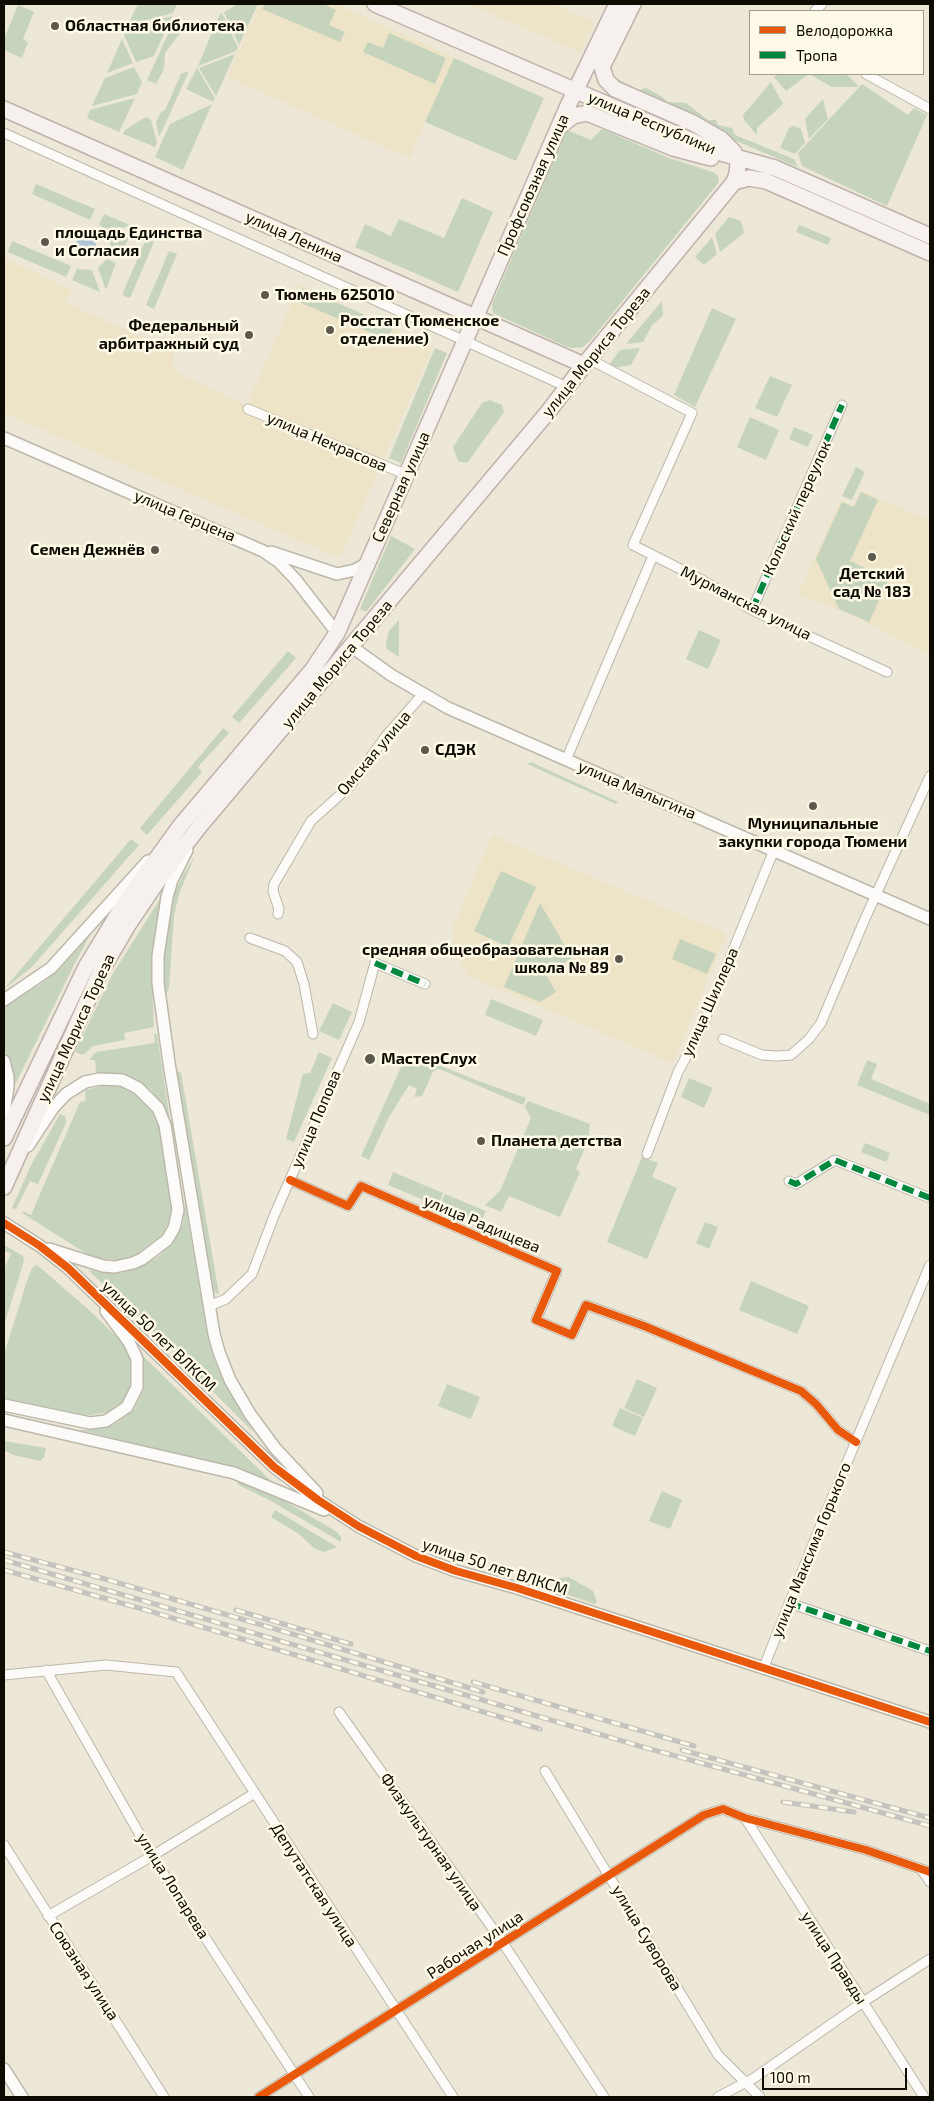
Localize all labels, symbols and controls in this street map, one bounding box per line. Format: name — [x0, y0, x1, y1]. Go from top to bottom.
legend — [749, 10, 924, 75]
place label: Областная библиотека — [65, 16, 245, 36]
marker: Областная библиотека — [49, 20, 61, 32]
text: Велодорожка — [796, 21, 893, 39]
text: Тропа — [796, 46, 838, 64]
street label: улица Республики — [585, 87, 719, 159]
street label: Профсоюзная улица — [493, 111, 573, 259]
street label: улица Ленина — [243, 207, 345, 267]
place label: площадь Единства и Согласия — [55, 223, 202, 261]
marker: площадь Единства и Согласия — [39, 236, 51, 248]
street label: улица Мориса Тореза — [538, 283, 654, 421]
place label: Тюмень 625010 — [275, 285, 395, 305]
marker: Тюмень 625010 — [259, 289, 271, 301]
place label: Росстат (Тюменское отделение) — [340, 311, 499, 349]
place label: Федеральный арбитражный суд — [99, 316, 239, 354]
marker: Росстат (Тюменское отделение) — [324, 324, 336, 336]
marker: Федеральный арбитражный суд — [243, 329, 255, 341]
street label: улица Некрасова — [264, 408, 390, 476]
street label: Северная улица — [368, 428, 434, 546]
street label: Кольский переулок — [759, 438, 835, 578]
street label: улица Герцена — [131, 486, 239, 546]
place label: Семен Дежнёв — [30, 540, 145, 560]
marker: Семен Дежнёв — [149, 544, 161, 556]
marker: Детский сад № 183 — [866, 551, 878, 563]
street label: Мурманская улица — [677, 562, 815, 644]
place label: Детский сад № 183 — [833, 564, 911, 602]
street label: улица Мориса Тореза — [278, 596, 396, 732]
street label: Омская улица — [333, 707, 415, 799]
place label: СДЭК — [435, 740, 476, 760]
marker: СДЭК — [419, 744, 431, 756]
street label: улица Малыгина — [575, 756, 699, 824]
marker: Муниципальные закупки города Тюмени — [807, 800, 819, 812]
place label: Муниципальные закупки города Тюмени — [719, 814, 907, 852]
place label: средняя общеобразовательная школа № 89 — [362, 940, 609, 978]
street label: улица Шиллера — [677, 945, 743, 1059]
street label: улица Мориса Тореза — [33, 951, 119, 1105]
marker: средняя общеобразовательная школа № 89 — [613, 953, 625, 965]
place label: МастерСлух — [381, 1049, 477, 1069]
marker: МастерСлух — [363, 1052, 377, 1066]
street label: улица Попова — [287, 1067, 345, 1171]
place label: Планета детства — [491, 1131, 622, 1151]
marker: Планета детства — [475, 1135, 487, 1147]
street label: улица Радищева — [421, 1191, 543, 1257]
street label: улица 50 лет ВЛКСМ — [98, 1276, 220, 1396]
street label: улица Максима Горького — [767, 1459, 855, 1641]
street label: улица 50 лет ВЛКСМ — [420, 1534, 570, 1600]
street label: Физкультурная улица — [376, 1769, 486, 1915]
street label: Депутатская улица — [267, 1819, 361, 1951]
street label: улица Лопарева — [133, 1829, 213, 1943]
street label: улица Суворова — [608, 1882, 686, 1994]
street label: Рабочая улица — [423, 1907, 527, 1983]
street label: улица Правды — [797, 1908, 871, 2008]
street label: Союзная улица — [45, 1918, 123, 2024]
scale bar — [764, 2058, 909, 2090]
text: 100 m — [770, 2068, 811, 2086]

